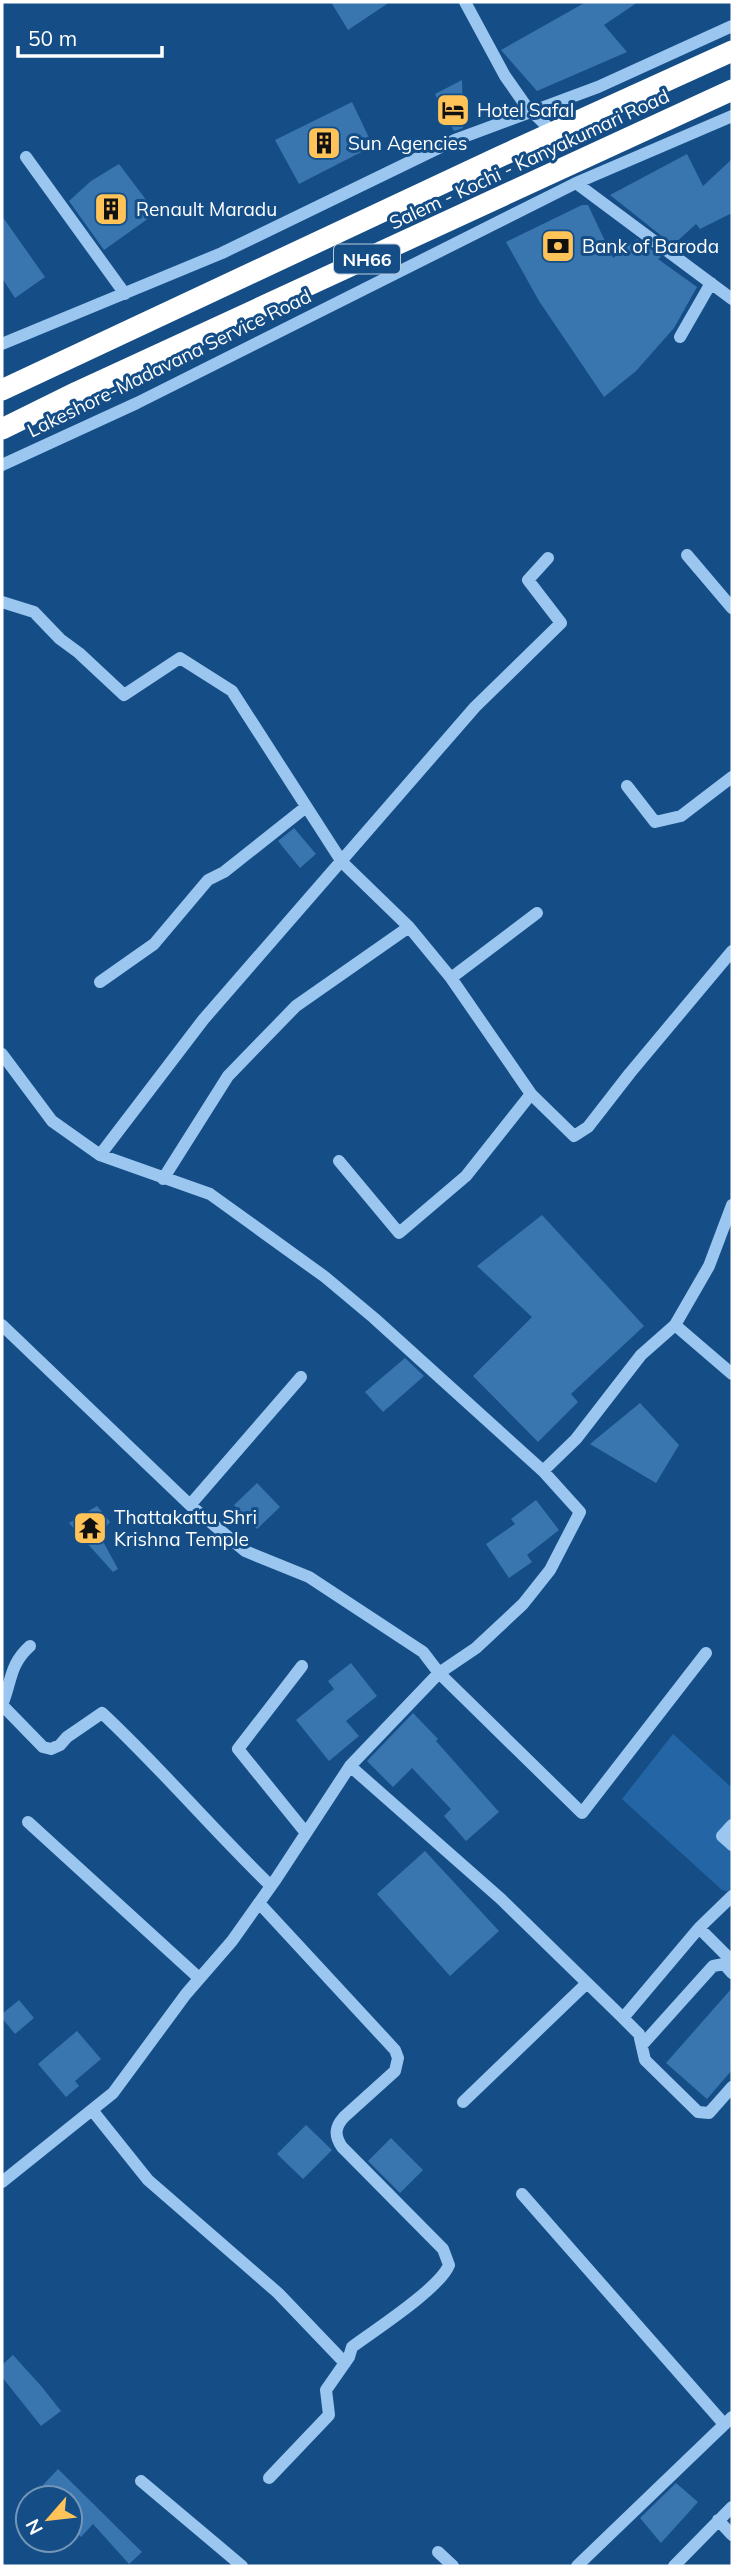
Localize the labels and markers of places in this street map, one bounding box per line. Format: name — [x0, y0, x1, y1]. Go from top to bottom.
hotel icon: Hotel Safal — [434, 91, 472, 129]
place label: Hotel Safal — [477, 98, 574, 122]
building icon: Sun Agencies — [305, 124, 343, 162]
place label: Sun Agencies — [348, 131, 467, 155]
building icon: Renault Maradu — [92, 190, 130, 228]
place label: Renault Maradu — [136, 197, 277, 221]
bank icon: Bank of Baroda — [539, 227, 577, 265]
place label: Bank of Baroda — [582, 234, 719, 258]
place label: Thattakattu Shri Krishna Temple — [114, 1505, 257, 1551]
temple icon: Thattakattu Shri Krishna Temple — [71, 1509, 109, 1547]

